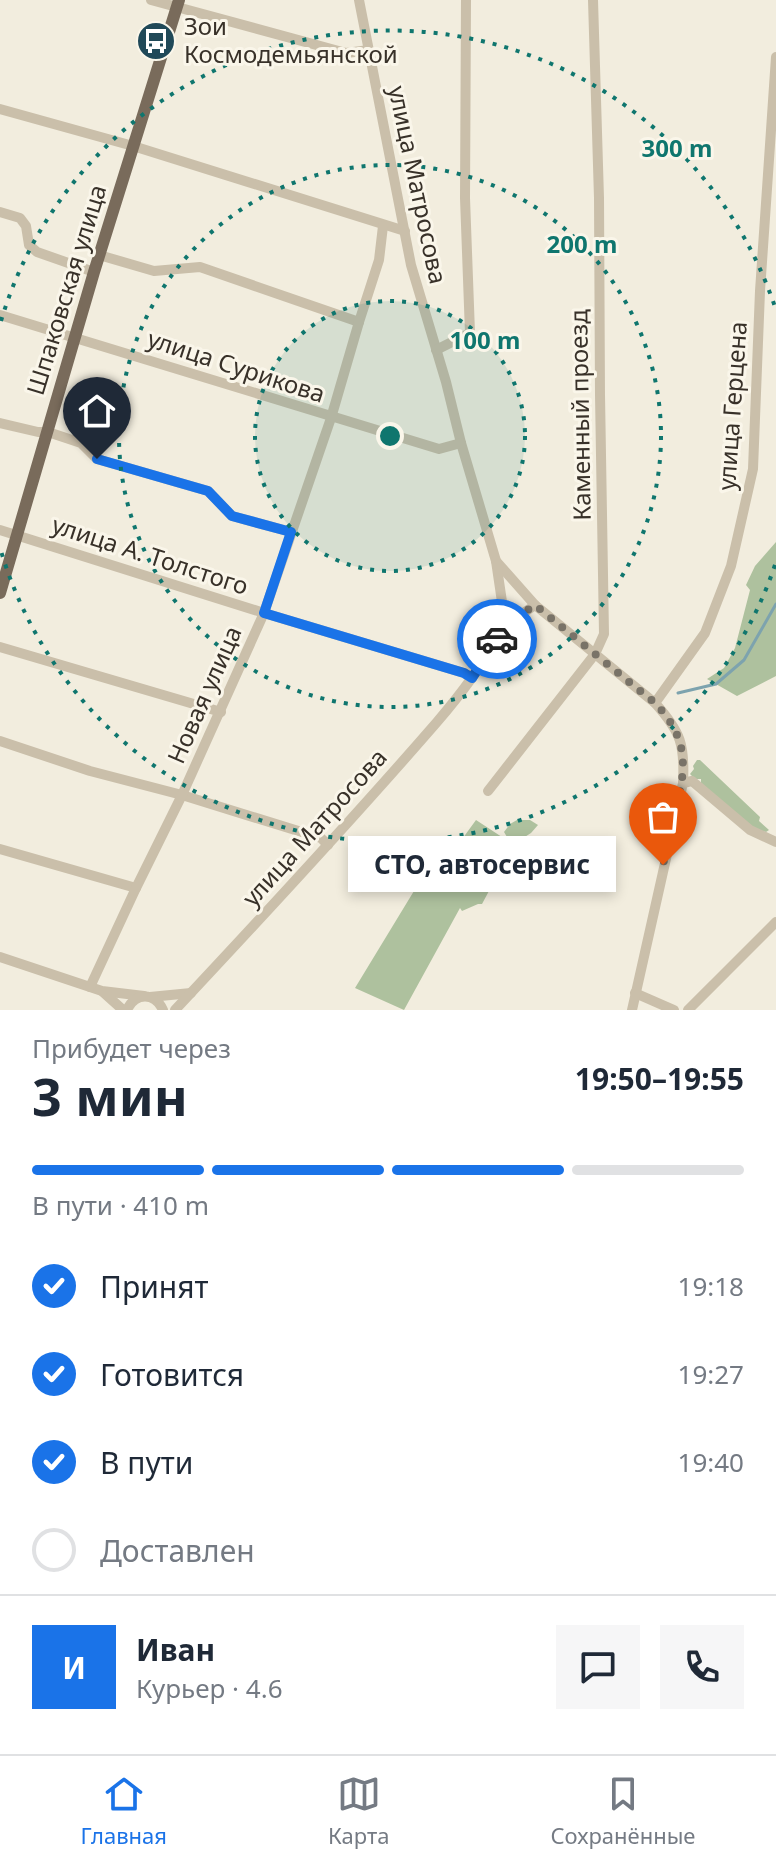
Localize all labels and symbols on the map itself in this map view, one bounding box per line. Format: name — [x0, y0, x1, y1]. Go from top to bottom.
place label: Зои Космодемьянской — [184, 9, 398, 70]
bus stop icon: Зои Космодемьянской — [135, 20, 177, 62]
street label: улица Матросова — [381, 83, 456, 287]
text: 300 m — [642, 131, 712, 164]
street label: Шпаковская улица — [18, 180, 113, 399]
text: 200 m — [547, 227, 617, 260]
street label: Каменный проезд — [561, 309, 598, 521]
street label: улица Герцена — [709, 320, 754, 492]
street label: улица Сурикова — [144, 321, 329, 410]
text: 100 m — [450, 323, 520, 356]
pin — [63, 377, 131, 459]
centre of rings — [376, 422, 404, 450]
street label: улица А. Толстого — [48, 507, 253, 602]
courier — [457, 599, 537, 679]
street label: Новая улица — [159, 620, 249, 768]
street label: улица Матросова — [234, 741, 394, 913]
pin — [629, 783, 697, 865]
callout: СТО, автосервис — [347, 837, 615, 893]

